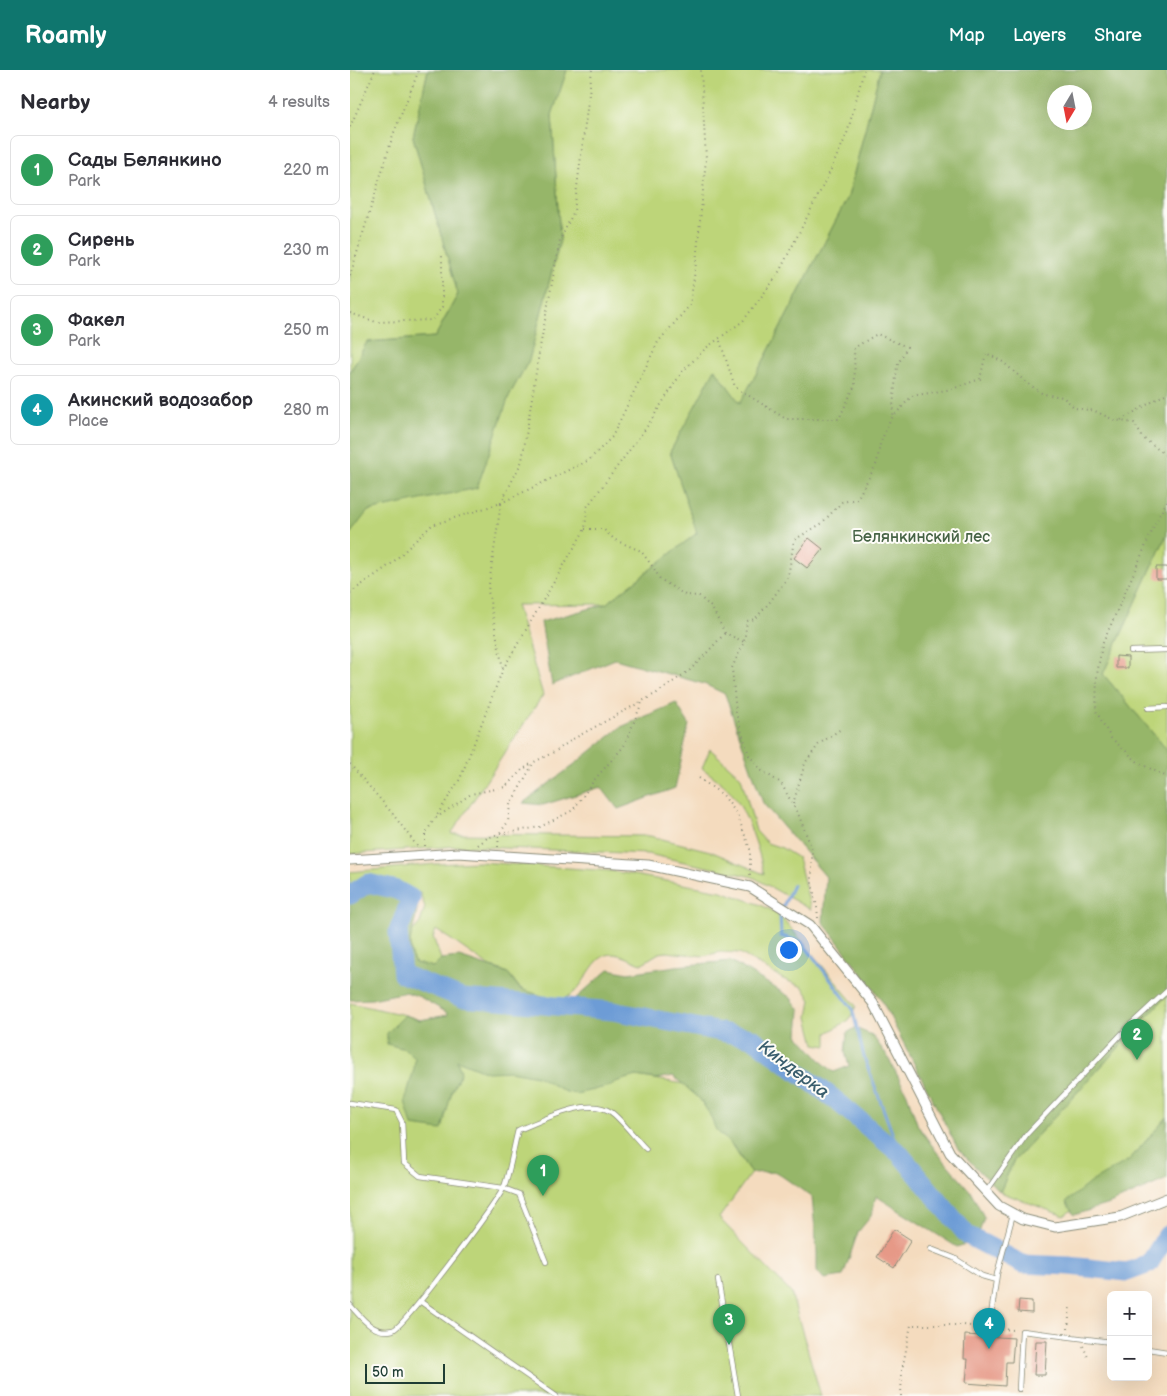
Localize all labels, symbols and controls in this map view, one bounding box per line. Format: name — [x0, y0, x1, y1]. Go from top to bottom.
text: Roamly — [25, 21, 106, 50]
text: Map — [949, 25, 985, 46]
text: Layers — [1013, 25, 1066, 46]
text: Share — [1094, 25, 1142, 46]
north arrow — [1047, 85, 1092, 130]
text: Nearby — [20, 90, 90, 115]
text: 4 results — [268, 93, 330, 112]
text: Сады Белянкино — [68, 149, 222, 172]
text: 1 — [34, 161, 40, 180]
text: 220 m — [283, 161, 329, 180]
text: Park — [68, 172, 100, 191]
text: Сирень — [68, 229, 134, 252]
text: 2 — [32, 241, 42, 260]
text: 230 m — [283, 241, 329, 260]
text: Park — [68, 252, 100, 271]
text: Факел — [68, 309, 125, 332]
text: 3 — [32, 321, 42, 340]
text: 250 m — [283, 321, 329, 340]
text: Park — [68, 332, 100, 351]
text: Акинский водозабор — [68, 389, 253, 412]
text: 4 — [32, 401, 42, 420]
text: 280 m — [283, 401, 329, 420]
text: Place — [68, 412, 109, 431]
park label: Белянкинский лес — [852, 528, 990, 547]
your location — [776, 937, 802, 963]
pin: 2 — [1121, 1019, 1153, 1060]
water label: Киндерка — [754, 1036, 833, 1103]
pin: 1 — [527, 1155, 559, 1196]
map controls — [1107, 1291, 1152, 1381]
button: + — [1107, 1291, 1152, 1336]
pin: 3 — [713, 1304, 745, 1345]
pin: 4 — [973, 1308, 1005, 1349]
button: − — [1107, 1336, 1152, 1381]
scale bar — [365, 1361, 445, 1384]
text: 50 m — [372, 1364, 404, 1381]

